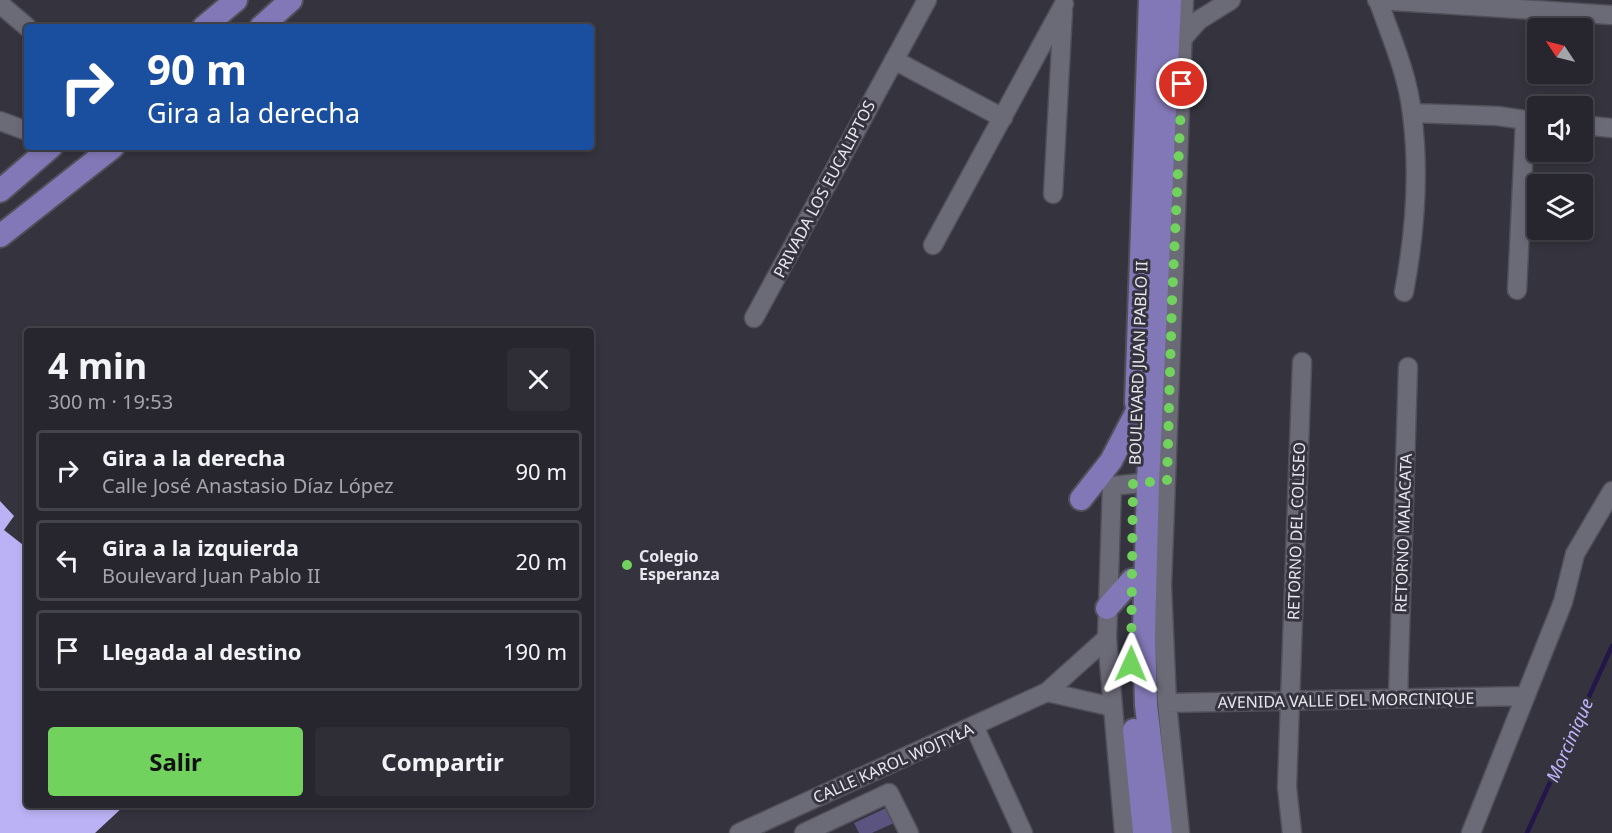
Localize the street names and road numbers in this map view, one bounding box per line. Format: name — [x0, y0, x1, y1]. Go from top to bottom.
street label: PRIVADA LOS EUCALIPTOS — [768, 96, 880, 281]
street label: BOULEVARD JUAN PABLO II — [1123, 260, 1153, 466]
street label: RETORNO DEL COLISEO — [1282, 442, 1310, 620]
street label: RETORNO MALACATA — [1389, 452, 1417, 613]
street label: AVENIDA VALLE DEL MORCINIQUE — [1217, 687, 1475, 713]
street label: CALLE KAROL WOJTYŁA — [809, 717, 977, 808]

